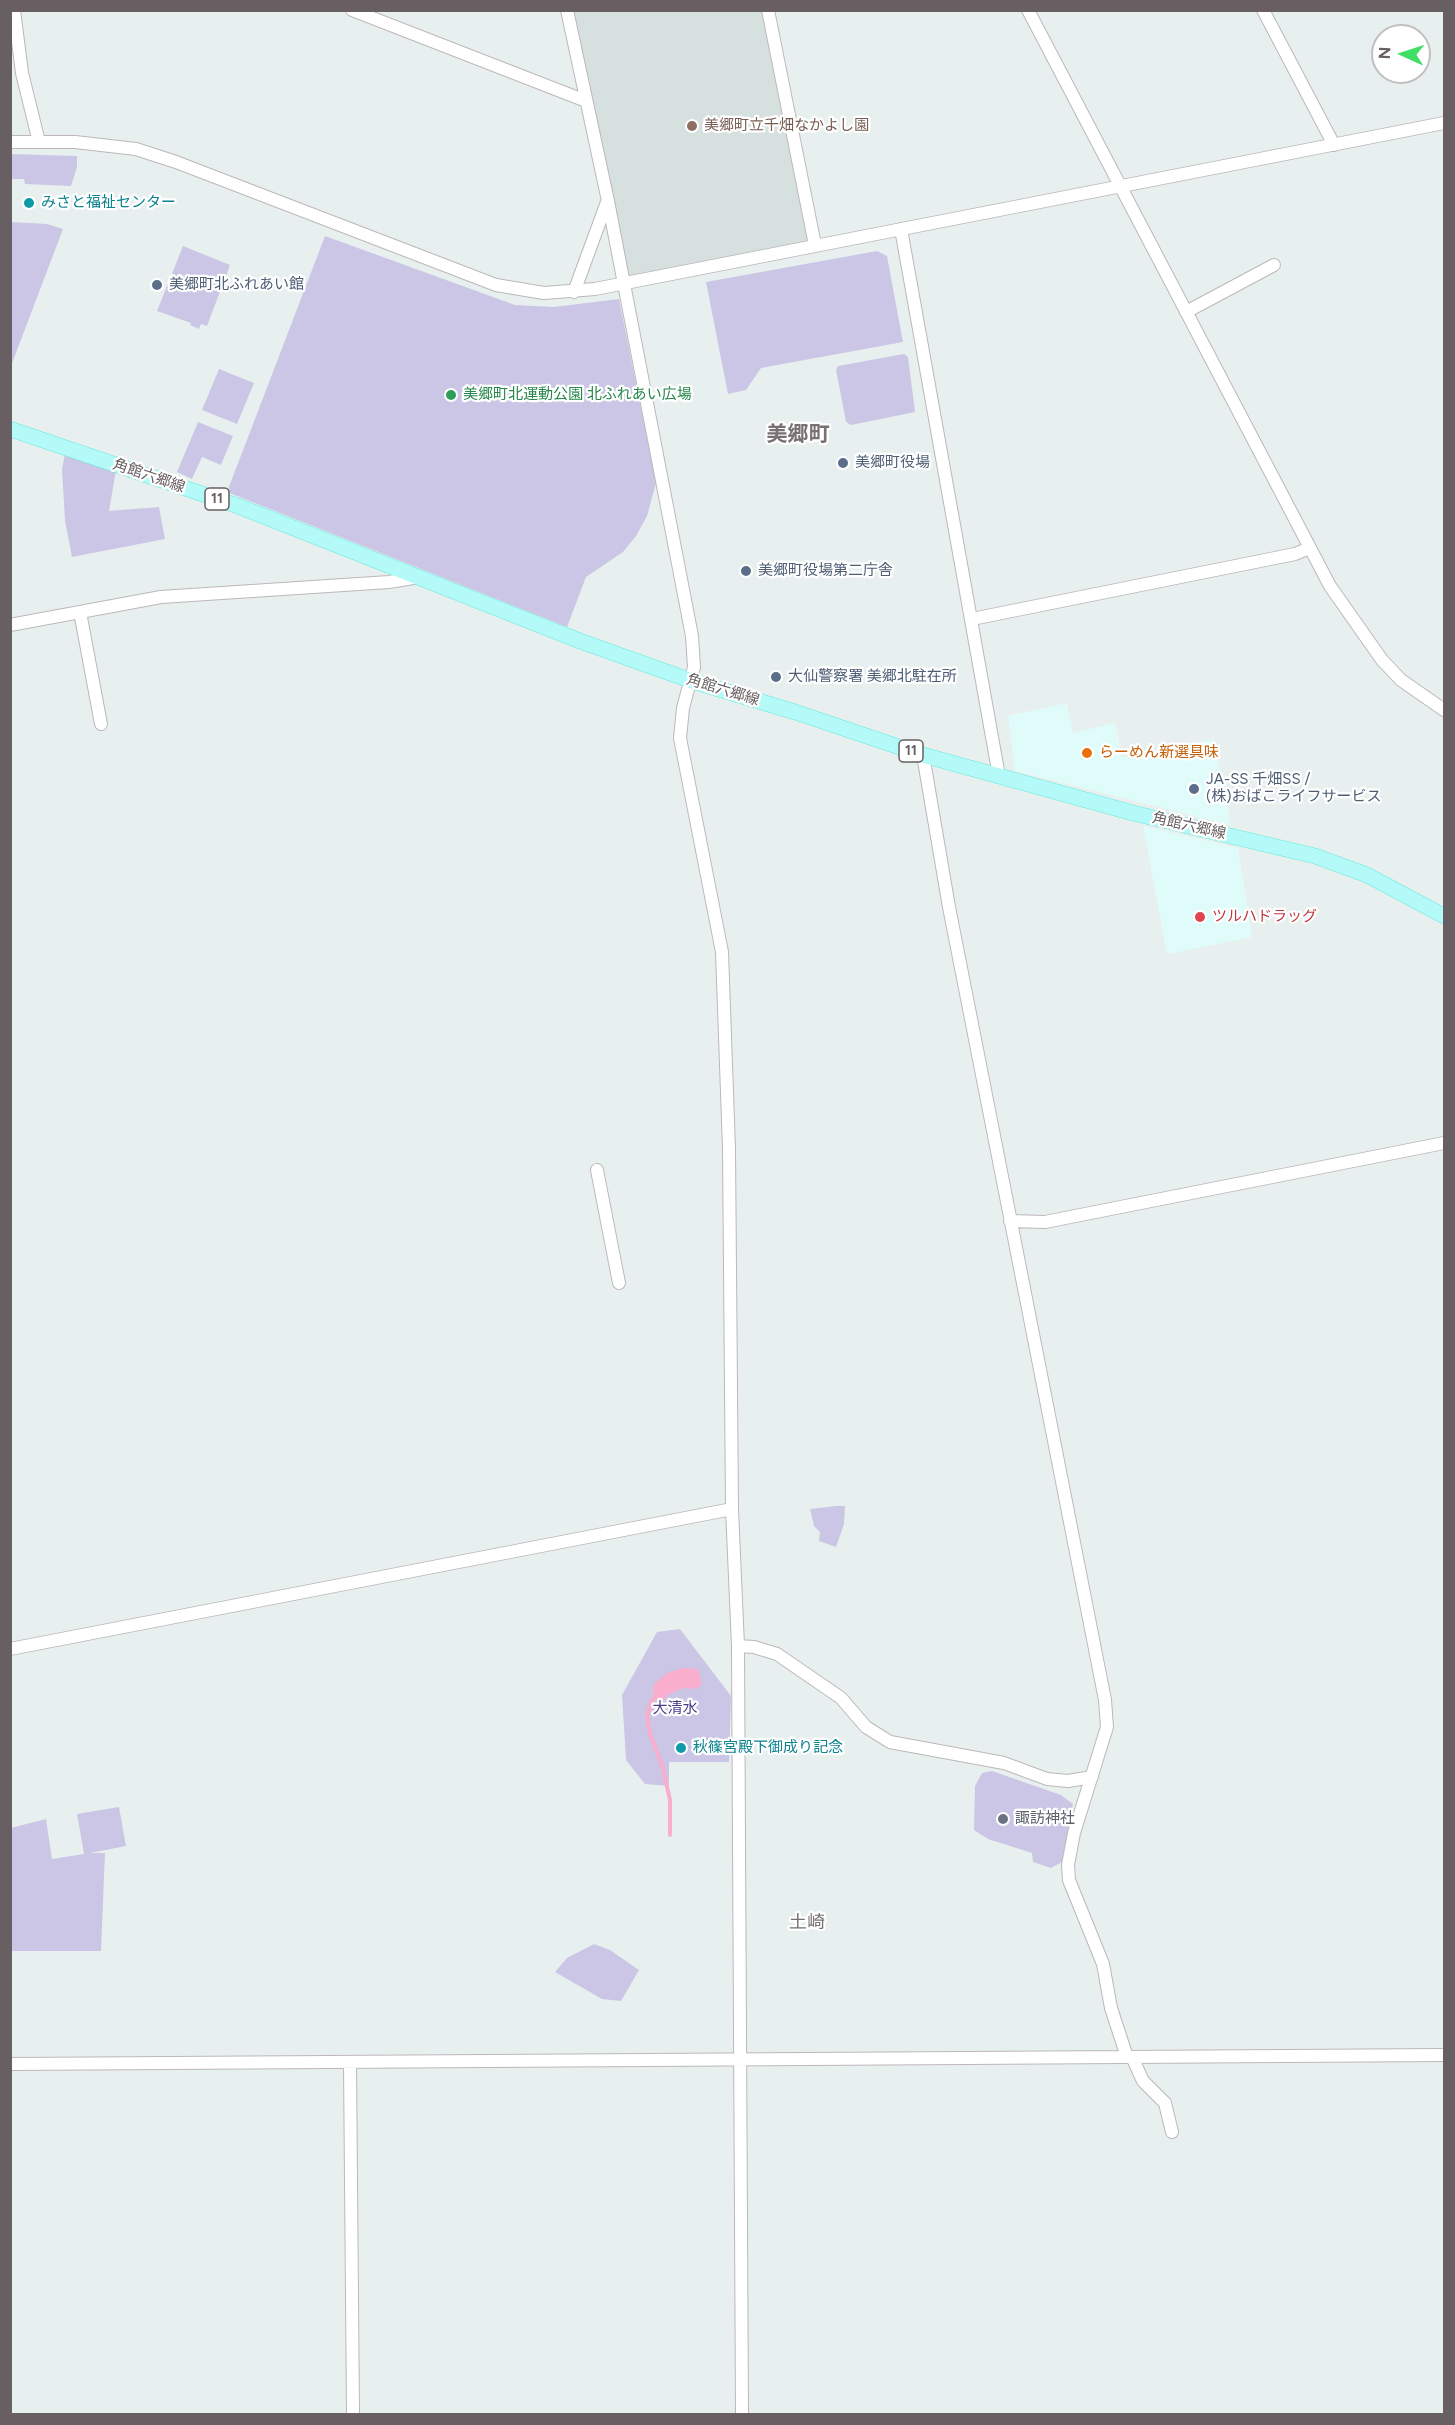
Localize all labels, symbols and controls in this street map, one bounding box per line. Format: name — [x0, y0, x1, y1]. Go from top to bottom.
north arrow — [1371, 24, 1431, 84]
text: N — [1375, 46, 1394, 60]
place label: 美郷町立千畑なかよし園 — [704, 117, 869, 135]
marker: 美郷町立千畑なかよし園 — [685, 119, 699, 133]
place label: みさと福祉センター — [41, 194, 176, 212]
marker: みさと福祉センター — [22, 196, 36, 210]
place label: 美郷町北ふれあい館 — [169, 276, 304, 294]
marker: 美郷町北ふれあい館 — [150, 278, 164, 292]
place label: 美郷町北運動公園 北ふれあい広場 — [463, 386, 692, 404]
marker: 美郷町北運動公園 北ふれあい広場 — [444, 388, 458, 402]
district label: 美郷町 — [767, 422, 829, 448]
place label: 美郷町役場 — [855, 454, 930, 472]
street label: 角館六郷線 — [111, 455, 187, 497]
marker: 美郷町役場 — [836, 456, 850, 470]
road number: 11 — [205, 488, 229, 510]
place label: 美郷町役場第二庁舎 — [758, 562, 893, 580]
marker: 美郷町役場第二庁舎 — [739, 564, 753, 578]
place label: 大仙警察署 美郷北駐在所 — [788, 668, 957, 686]
street label: 角館六郷線 — [685, 670, 761, 710]
marker: 大仙警察署 美郷北駐在所 — [769, 670, 783, 684]
road number: 11 — [899, 740, 923, 762]
place label: らーめん新選具味 — [1099, 744, 1219, 762]
marker: らーめん新選具味 — [1080, 746, 1094, 760]
place label: JA-SS 千畑SS / (株)おばこライフサービス — [1206, 771, 1382, 806]
marker: JA-SS 千畑SS / (株)おばこライフサービス — [1187, 782, 1201, 796]
street label: 角館六郷線 — [1150, 809, 1228, 843]
place label: ツルハドラッグ — [1212, 908, 1317, 926]
marker: ツルハドラッグ — [1193, 910, 1207, 924]
park label: 大清水 — [653, 1700, 697, 1718]
place label: 秋篠宮殿下御成り記念 — [693, 1739, 843, 1757]
marker: 秋篠宮殿下御成り記念 — [674, 1741, 688, 1755]
place label: 諏訪神社 — [1015, 1810, 1075, 1828]
marker: 諏訪神社 — [996, 1812, 1010, 1826]
district label: 土崎 — [789, 1912, 825, 1934]

